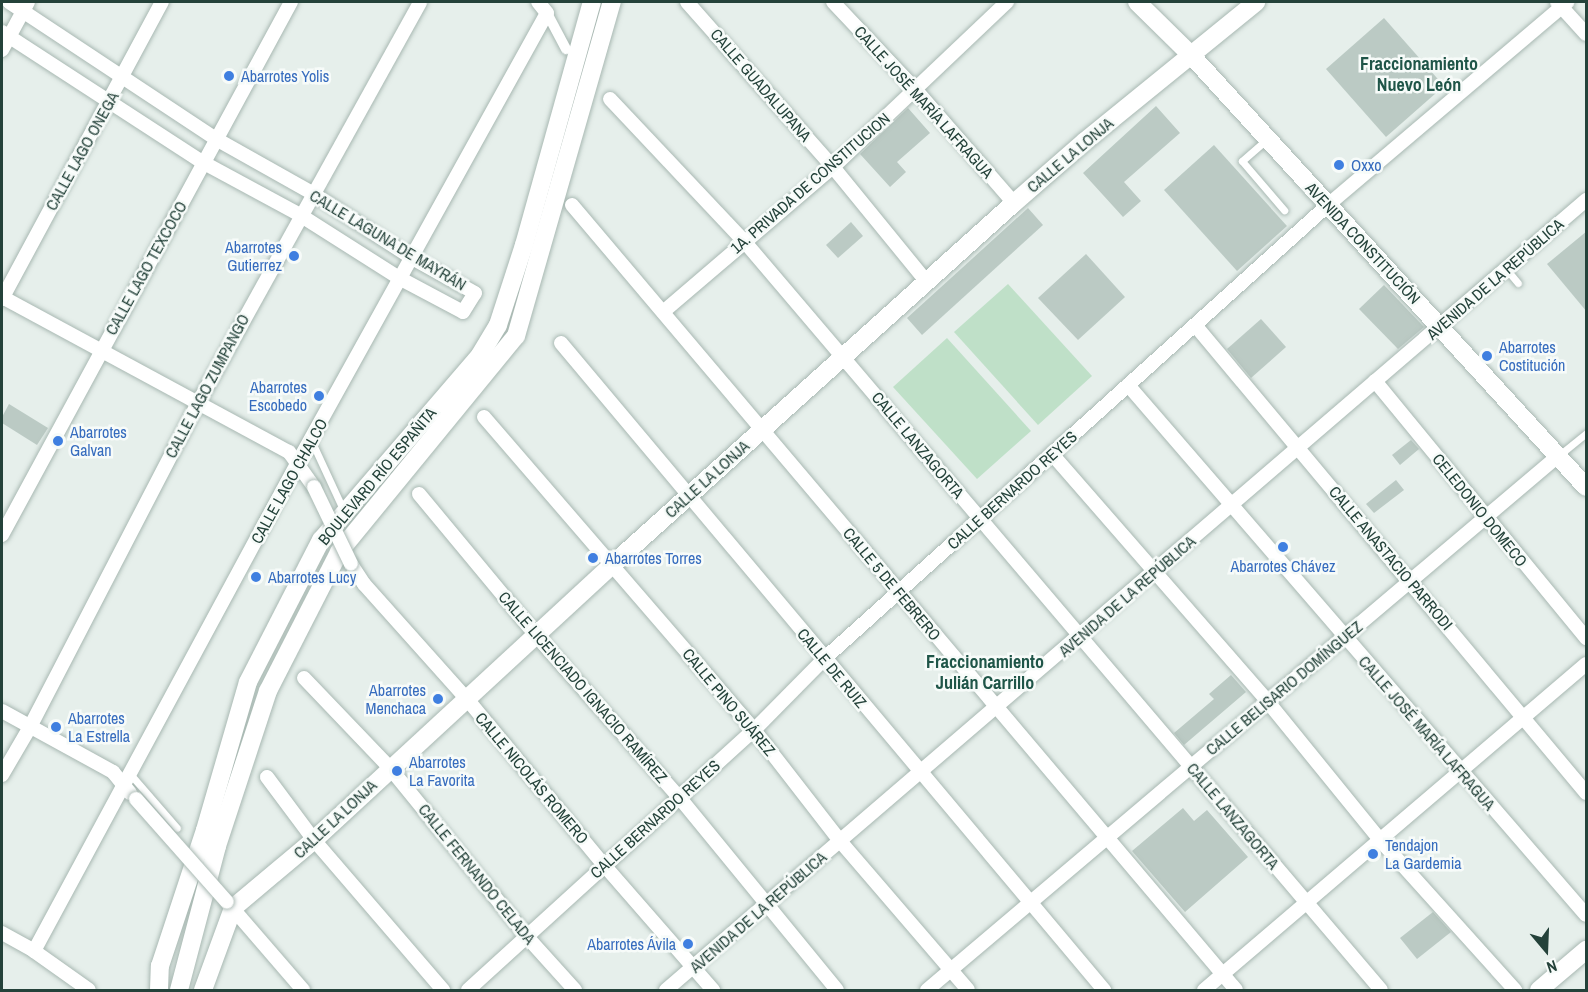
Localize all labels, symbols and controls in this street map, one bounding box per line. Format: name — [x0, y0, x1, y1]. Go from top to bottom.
street label: CALLE JOSÉ MARÍA LAFRAGUA — [850, 22, 998, 182]
street label: CALLE GUADALUPANA — [707, 25, 815, 145]
district label: Fraccionamiento Nuevo León — [1360, 54, 1478, 97]
place label: Abarrotes Yolis — [241, 66, 330, 86]
marker: Abarrotes Yolis — [222, 69, 236, 83]
street label: CALLE LAGO ONEGA — [41, 88, 123, 214]
street label: 1A. PRIVADA DE CONSTITUCION — [726, 108, 894, 258]
street label: CALLE LA LONJA — [1023, 113, 1117, 197]
place label: Oxxo — [1351, 155, 1382, 175]
marker: Oxxo — [1332, 158, 1346, 172]
street label: AVENIDA CONSTITUCIÓN — [1301, 178, 1425, 308]
street label: CALLE LAGUNA DE MAYRÁN — [306, 185, 470, 295]
street label: CALLE LAGO TEXCOCO — [101, 198, 191, 338]
street label: AVENIDA DE LA REPÚBLICA — [1422, 214, 1568, 344]
place label: Abarrotes Gutierrez — [225, 237, 282, 275]
marker: Abarrotes Gutierrez — [287, 249, 301, 263]
street label: CALLE LAGO ZUMPANGO — [161, 311, 253, 461]
place label: Abarrotes Costitución — [1499, 337, 1565, 375]
marker: Abarrotes Costitución — [1480, 349, 1494, 363]
place label: Abarrotes Escobedo — [249, 377, 307, 415]
street label: CALLE LANZAGORTA — [868, 388, 968, 502]
marker: Abarrotes Escobedo — [312, 389, 326, 403]
street label: BOULEVARD RÍO ESPAÑITA — [314, 403, 440, 549]
street label: CALLE LAGO CHALCO — [247, 415, 331, 547]
place label: Abarrotes Galvan — [70, 422, 127, 460]
street label: CALLE BERNARDO REYES — [943, 427, 1081, 553]
marker: Abarrotes Galvan — [51, 434, 65, 448]
street label: CALLE LA LONJA — [661, 436, 753, 522]
street label: CELEDONIO DOMECO — [1428, 450, 1532, 570]
street label: CALLE ANASTACIO PARRODI — [1325, 482, 1457, 634]
street label: CALLE 5 DE FEBRERO — [839, 524, 945, 644]
street label: AVENIDA DE LA REPÚBLICA — [1054, 531, 1200, 661]
marker: Abarrotes Chávez — [1276, 540, 1290, 554]
place label: Abarrotes Torres — [605, 548, 702, 568]
marker: Abarrotes Torres — [586, 551, 600, 565]
place label: Abarrotes Chávez — [1230, 556, 1336, 576]
place label: Abarrotes Lucy — [268, 567, 356, 587]
marker: Abarrotes Lucy — [249, 570, 263, 584]
street label: CALLE LICENCIADO IGNACIO RAMÍREZ — [495, 587, 671, 787]
street label: CALLE BELISARIO DOMÍNGUEZ — [1202, 617, 1366, 759]
street label: CALLE DE RUIZ — [793, 624, 871, 712]
street label: CALLE PINO SUÁREZ — [679, 644, 779, 760]
district label: Fraccionamiento Julián Carrillo — [926, 652, 1044, 694]
street label: CALLE JOSÉ MARÍA LAFRAGUA — [1354, 652, 1500, 814]
place label: Abarrotes Menchaca — [365, 680, 426, 718]
marker: Abarrotes Menchaca — [431, 692, 445, 706]
place label: Abarrotes La Estrella — [68, 708, 130, 746]
street label: CALLE NICOLÁS ROMERO — [471, 708, 593, 848]
marker: Abarrotes La Estrella — [49, 720, 63, 734]
place label: Abarrotes La Favorita — [409, 752, 475, 790]
street label: CALLE BERNARDO REYES — [586, 756, 724, 882]
street label: CALLE LANZAGORTA — [1183, 759, 1283, 873]
marker: Abarrotes La Favorita — [390, 764, 404, 778]
street label: CALLE LA LONJA — [289, 775, 381, 863]
street label: CALLE FERNANDO CELADA — [414, 800, 540, 948]
place label: Tendajon La Gardemia — [1385, 835, 1462, 873]
street label: AVENIDA DE LA REPÚBLICA — [685, 847, 831, 977]
marker: Tendajon La Gardemia — [1366, 847, 1380, 861]
north arrow — [1516, 920, 1576, 980]
place label: Abarrotes Ávila — [587, 934, 676, 954]
marker: Abarrotes Ávila — [681, 937, 695, 951]
text: N — [1544, 955, 1560, 979]

